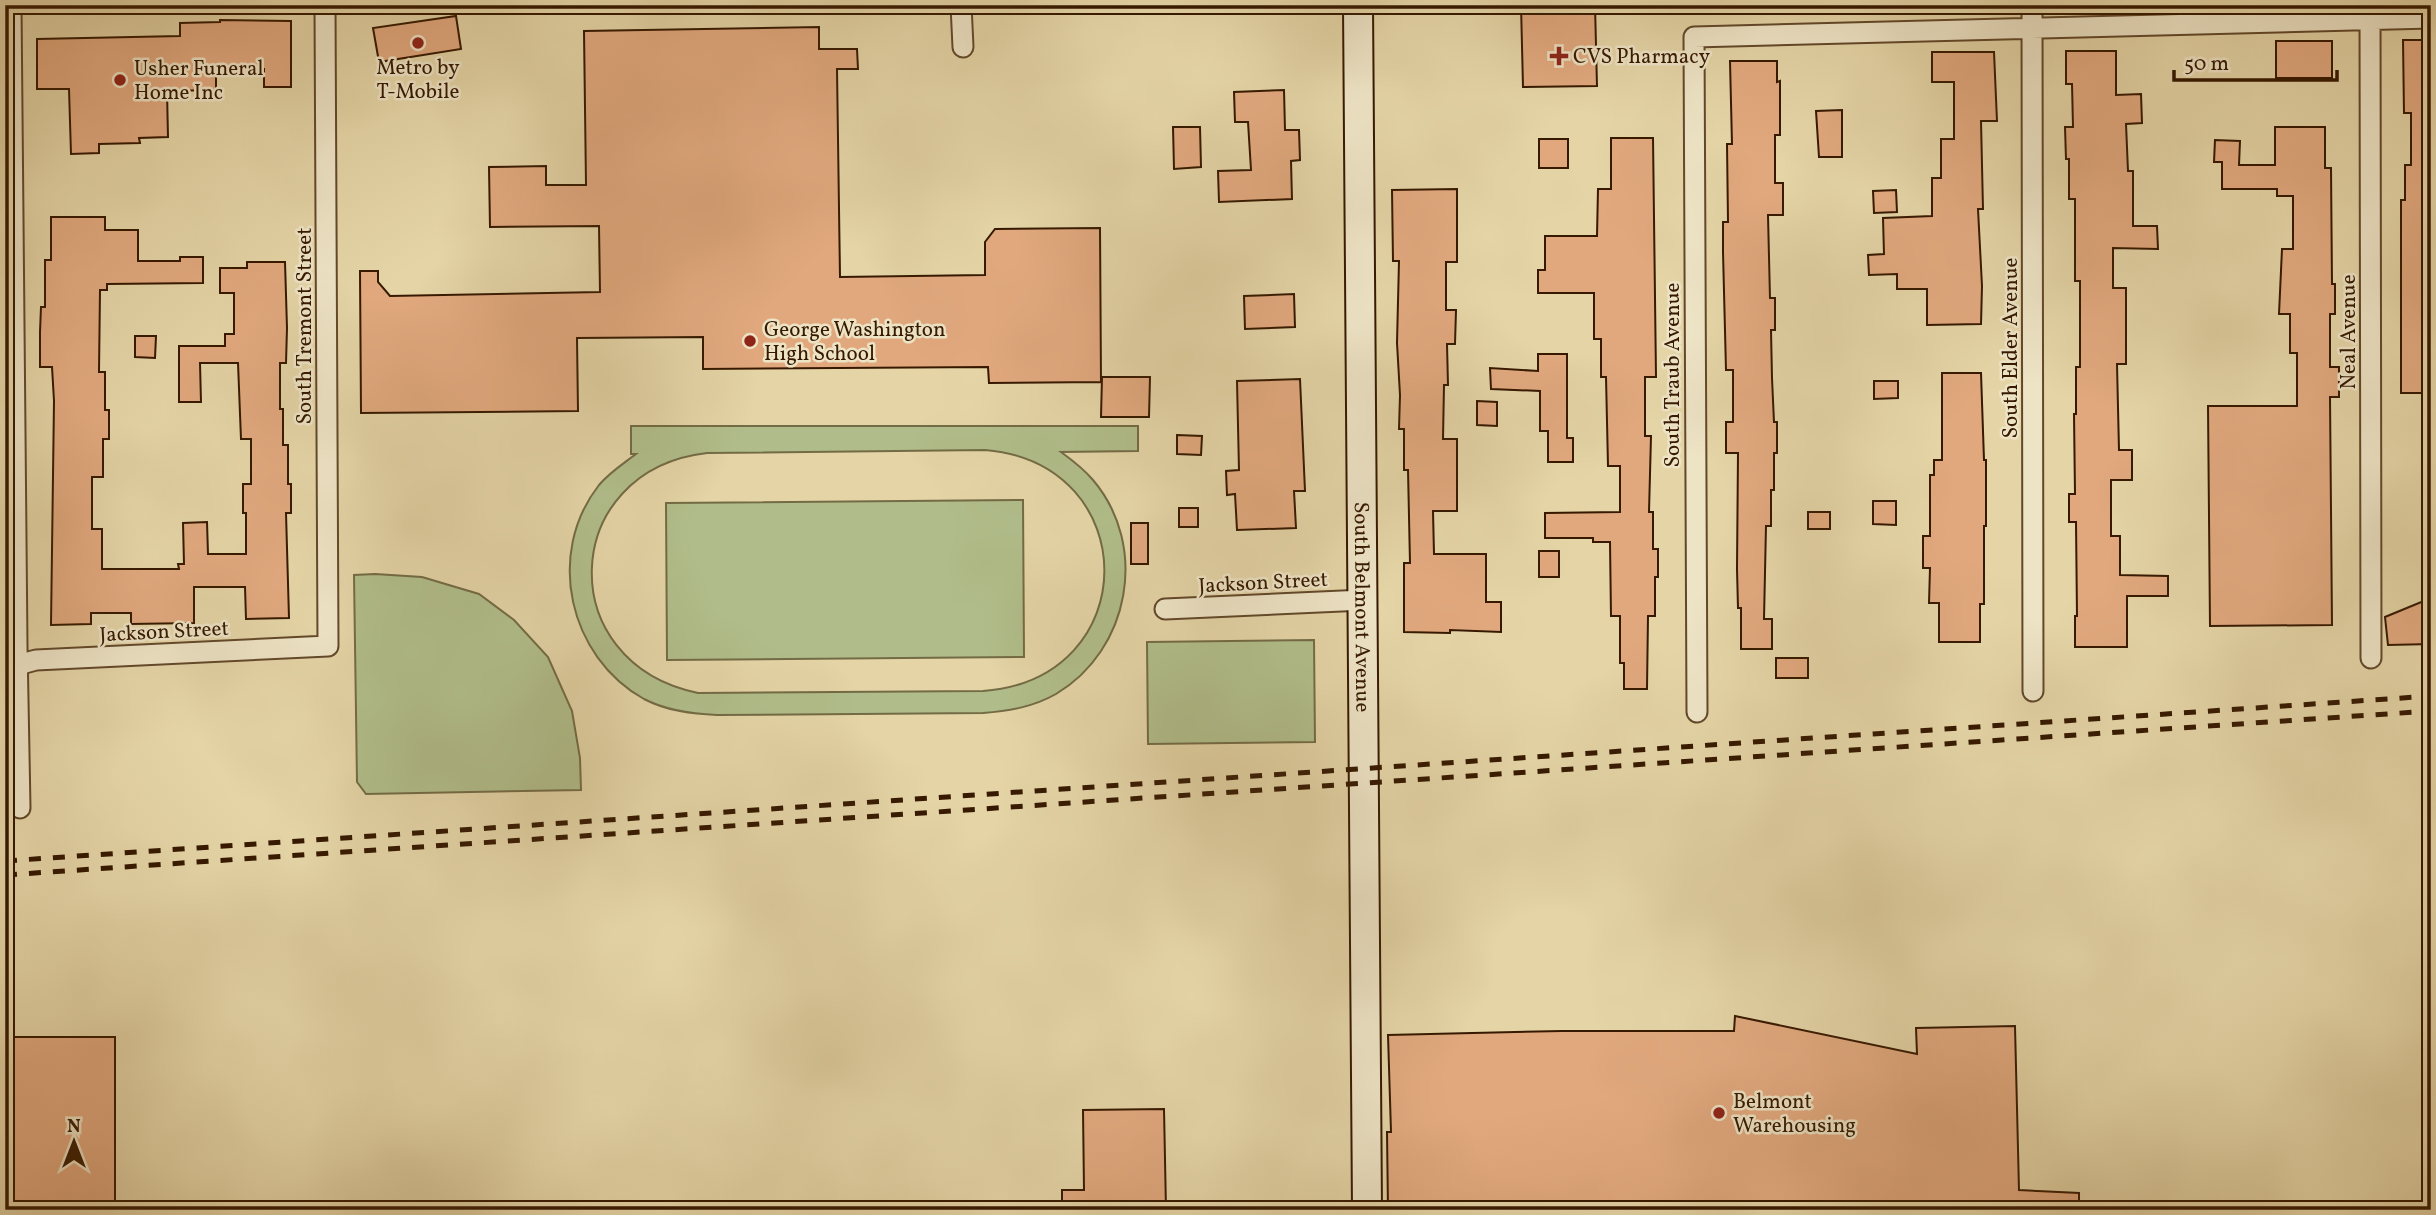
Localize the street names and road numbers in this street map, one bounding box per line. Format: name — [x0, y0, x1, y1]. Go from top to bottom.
street label: South Tremont Street — [291, 227, 320, 425]
street label: South Elder Avenue — [1997, 257, 2026, 439]
street label: Neal Avenue — [2335, 274, 2364, 390]
street label: South Traub Avenue — [1659, 282, 1688, 468]
street label: South Belmont Avenue — [1346, 502, 1376, 713]
street label: Jackson Street — [1198, 566, 1329, 601]
street label: Jackson Street — [99, 615, 230, 650]

